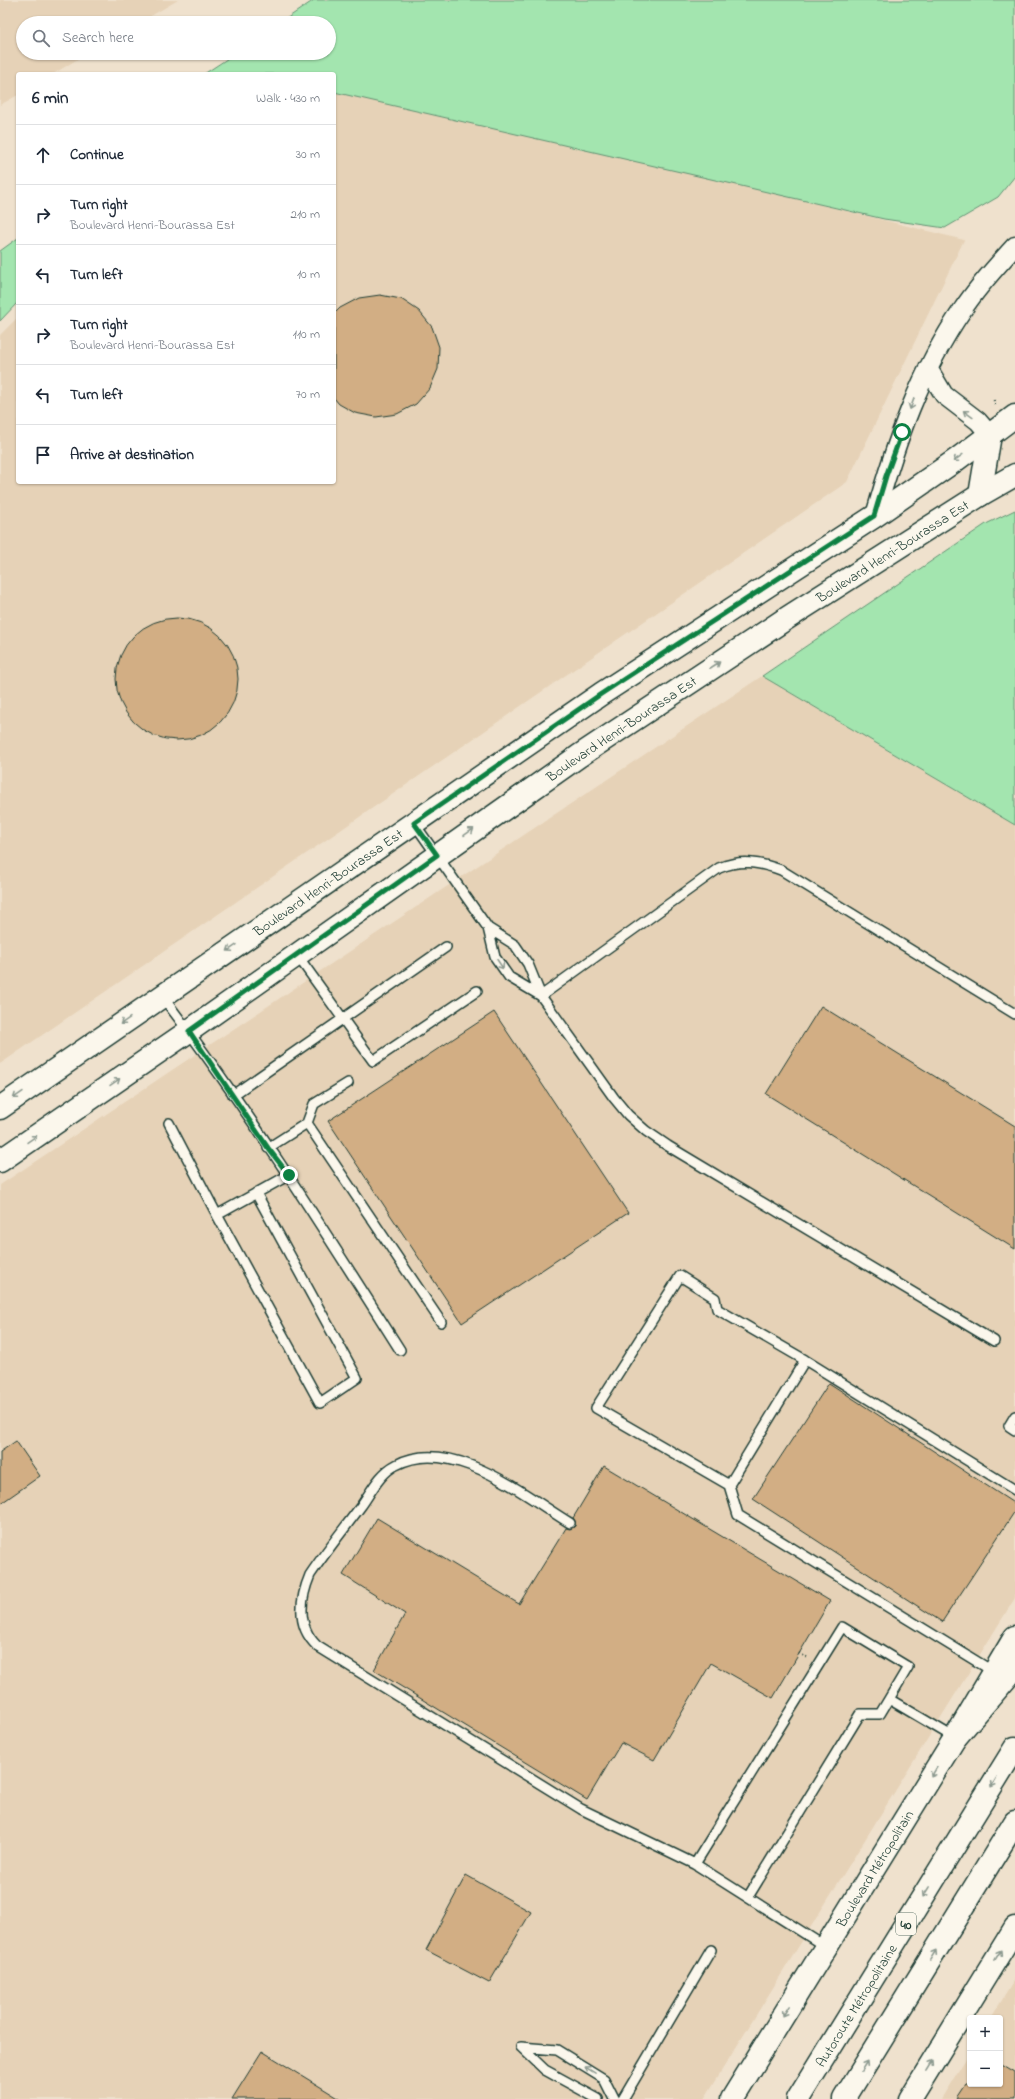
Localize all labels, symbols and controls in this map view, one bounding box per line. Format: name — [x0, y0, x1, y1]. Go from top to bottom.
search box — [16, 16, 336, 60]
icon: search — [30, 27, 52, 49]
text: Search here — [62, 27, 134, 49]
text: 6 min — [32, 86, 68, 111]
text: Walk · 430 m — [256, 89, 320, 108]
icon: ahead — [32, 144, 54, 166]
text: Continue — [70, 144, 124, 166]
text: 30 m — [296, 145, 320, 164]
text: Turn right — [70, 194, 128, 216]
icon: right — [32, 204, 54, 226]
text: 210 m — [290, 205, 320, 224]
text: Boulevard Henri-Bourassa Est — [70, 216, 235, 235]
icon: left — [32, 264, 54, 286]
text: Turn left — [70, 264, 123, 286]
text: 10 m — [297, 265, 320, 284]
text: Turn right — [70, 314, 128, 336]
icon: right — [32, 324, 54, 346]
text: 110 m — [293, 325, 320, 344]
text: Boulevard Henri-Bourassa Est — [70, 336, 235, 355]
icon: left — [32, 384, 54, 406]
text: Turn left — [70, 384, 123, 406]
text: 70 m — [296, 385, 320, 404]
one-way arrow — [908, 397, 916, 409]
one-way arrow — [963, 410, 974, 418]
route start — [893, 423, 911, 441]
icon: arrive — [32, 444, 54, 466]
text: Arrive at destination — [70, 444, 194, 466]
one-way arrow — [953, 454, 964, 462]
street label: Boulevard Henri-Bourassa Est — [812, 495, 974, 609]
one-way arrow — [710, 661, 721, 669]
street label: Boulevard Henri-Bourassa Est — [542, 671, 702, 789]
street label: Boulevard Henri-Bourassa Est — [249, 824, 408, 943]
one-way arrow — [463, 828, 474, 836]
one-way arrow — [227, 944, 238, 952]
one-way arrow — [496, 959, 505, 970]
one-way arrow — [120, 1017, 131, 1025]
one-way arrow — [109, 1078, 120, 1086]
one-way arrow — [13, 1091, 24, 1099]
one-way arrow — [26, 1135, 37, 1143]
route end — [280, 1166, 298, 1184]
one-way arrow — [930, 1766, 938, 1778]
one-way arrow — [990, 1776, 998, 1788]
street label: Boulevard Métropolitain — [831, 1807, 920, 1933]
one-way arrow — [922, 1886, 930, 1897]
road number: 40 — [896, 1913, 916, 1935]
street label: Autoroute Métropolitaine — [811, 1940, 904, 2072]
one-way arrow — [929, 1949, 937, 1961]
one-way arrow — [995, 1949, 1003, 1961]
one-way arrow — [782, 2006, 791, 2017]
map controls — [967, 2015, 1003, 2087]
button: + — [967, 2015, 1003, 2051]
button: − — [967, 2051, 1003, 2087]
one-way arrow — [860, 2061, 868, 2072]
one-way arrow — [926, 2061, 934, 2072]
one-way arrow — [585, 2066, 596, 2074]

